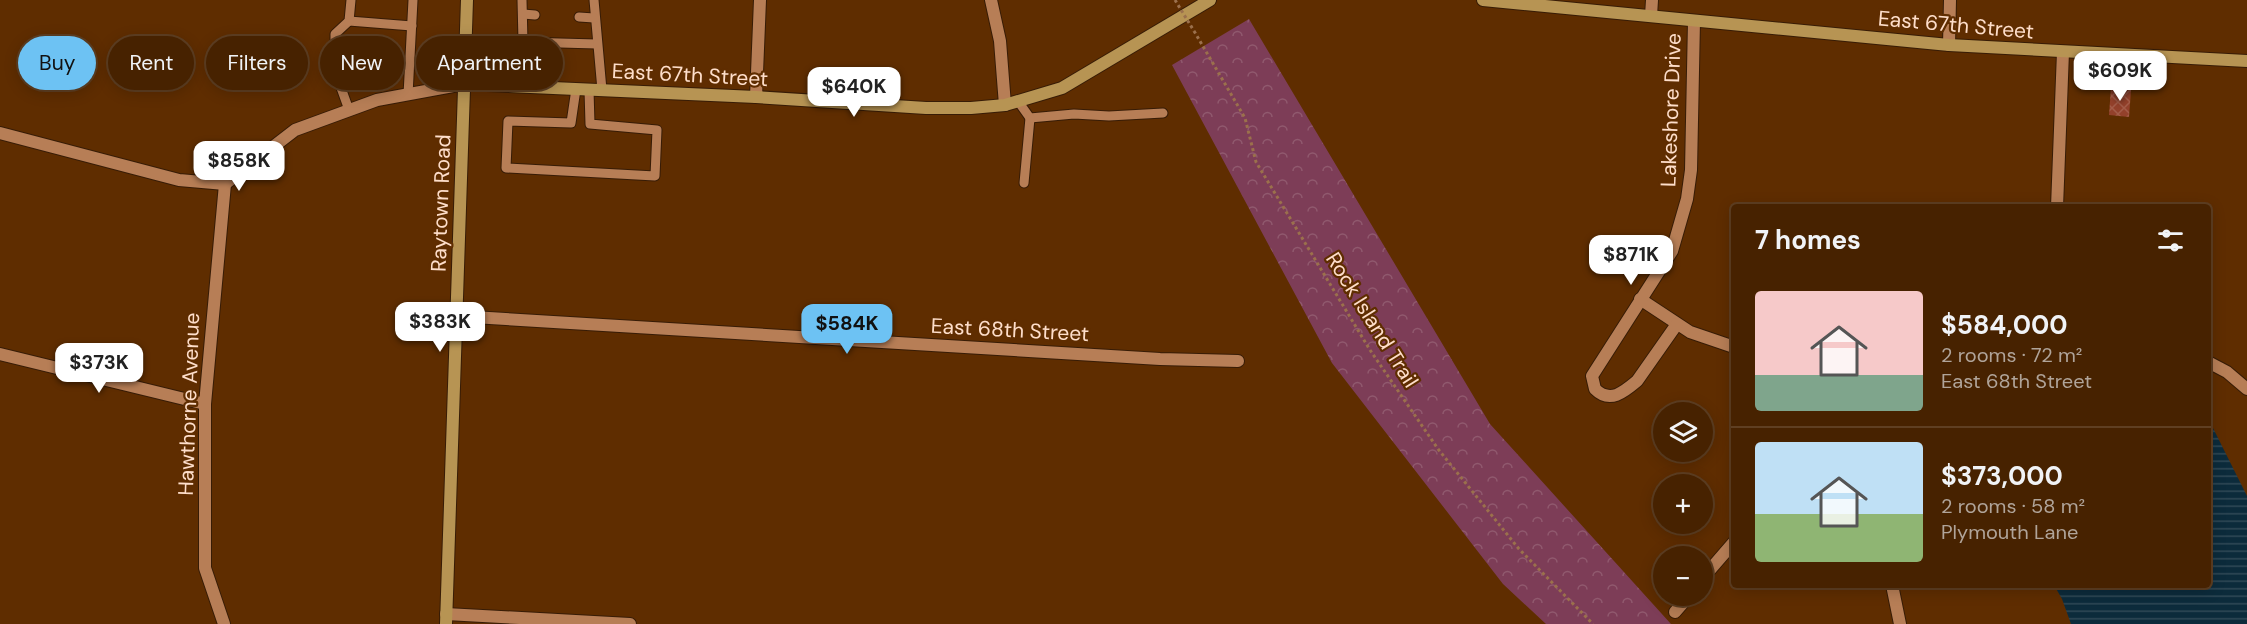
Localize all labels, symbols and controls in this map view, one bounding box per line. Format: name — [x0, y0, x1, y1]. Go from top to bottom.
street label: East 67th Street — [1877, 4, 2035, 46]
street label: Lakeshore Drive — [1654, 33, 1688, 187]
chip: Buy — [18, 36, 96, 90]
chip: Rent — [108, 36, 194, 90]
chip: Filters — [206, 36, 308, 90]
chip: New — [320, 36, 404, 90]
chip: Apartment — [416, 36, 563, 90]
pin: $609K — [2078, 51, 2162, 102]
street label: East 67th Street — [611, 57, 769, 93]
text: $609K — [2088, 57, 2152, 83]
pin: $640K — [812, 67, 896, 118]
text: $640K — [822, 73, 886, 99]
street label: Raytown Road — [425, 134, 457, 272]
pin: $858K — [197, 141, 281, 192]
text: $858K — [208, 147, 270, 173]
text: 7 homes — [1755, 223, 1861, 257]
icon: filters — [2154, 224, 2187, 257]
pin: $871K — [1589, 235, 1673, 286]
text: $871K — [1603, 241, 1659, 267]
street label: Rock Island Trail — [1319, 247, 1425, 393]
pin: $383K — [398, 302, 482, 353]
pin: $584K — [805, 304, 889, 355]
text: $383K — [409, 308, 471, 334]
text: $584,000 — [1941, 308, 2068, 342]
text: $584K — [815, 310, 879, 336]
street label: Hawthorne Avenue — [172, 312, 206, 496]
street label: East 68th Street — [930, 312, 1090, 348]
icon: home — [1803, 315, 1875, 387]
text: 2 rooms · 72 m² — [1941, 342, 2082, 368]
pin: $373K — [57, 343, 141, 394]
text: $373K — [69, 349, 129, 375]
text: East 68th Street — [1941, 368, 2092, 394]
map controls — [1653, 402, 1713, 606]
button: layers — [1653, 402, 1713, 462]
text: $373,000 — [1941, 459, 2063, 493]
icon: home — [1803, 466, 1875, 538]
button: + — [1653, 474, 1713, 534]
text: 2 rooms · 58 m² — [1941, 493, 2085, 519]
text: Plymouth Lane — [1941, 519, 2078, 545]
button: − — [1653, 546, 1713, 606]

